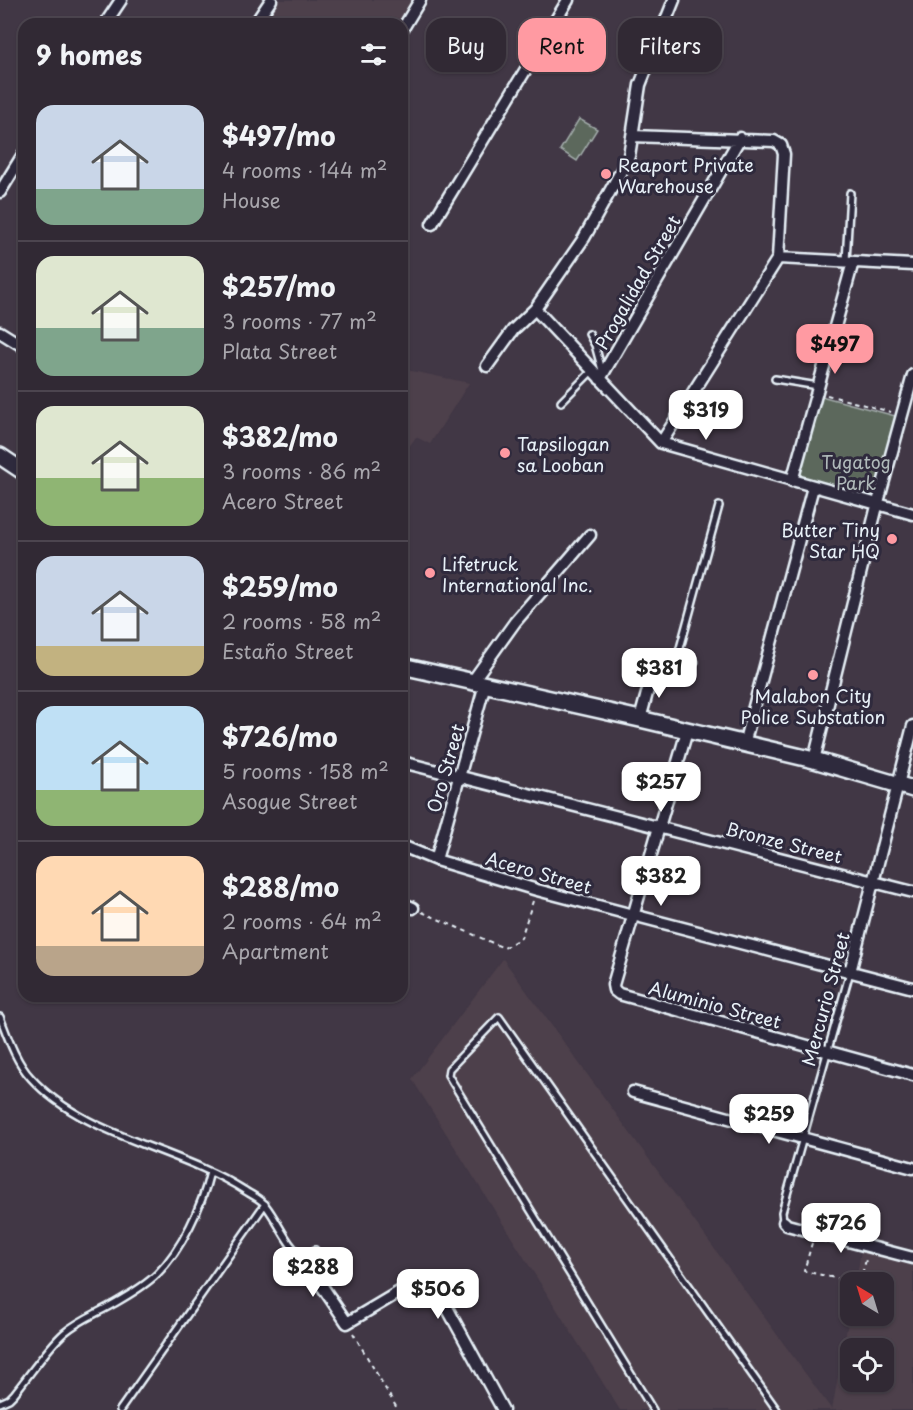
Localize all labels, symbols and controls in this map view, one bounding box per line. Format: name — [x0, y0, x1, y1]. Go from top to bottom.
chip: Buy — [426, 18, 506, 72]
chip: Rent — [518, 18, 606, 72]
chip: Filters — [618, 18, 722, 72]
text: 9 homes — [36, 35, 142, 74]
icon: filters — [357, 38, 390, 71]
text: $497/mo — [222, 116, 336, 155]
icon: home — [84, 129, 156, 201]
place label: Reaport Private Warehouse — [618, 151, 754, 199]
text: 4 rooms · 144 m² — [222, 155, 387, 185]
marker: Reaport Private Warehouse — [599, 167, 613, 181]
text: House — [222, 185, 281, 215]
street label: Progalidad Street — [587, 210, 687, 354]
text: $257/mo — [222, 267, 336, 306]
icon: home — [84, 280, 156, 352]
text: 3 rooms · 77 m² — [222, 306, 377, 336]
pin: $497 — [799, 324, 871, 375]
text: $497 — [810, 328, 860, 358]
text: Plata Street — [222, 336, 337, 366]
pin: $319 — [670, 390, 742, 441]
text: $319 — [683, 394, 729, 424]
text: $382/mo — [222, 417, 338, 456]
icon: home — [84, 430, 156, 502]
place label: Tapsilogan sa Looban — [517, 430, 610, 478]
marker: Tapsilogan sa Looban — [498, 446, 512, 460]
park label: Tugatog Park — [821, 448, 891, 496]
text: 3 rooms · 86 m² — [222, 456, 381, 486]
text: Acero Street — [222, 486, 343, 516]
place label: Butter Tiny Star HQ — [781, 516, 880, 564]
marker: Butter Tiny Star HQ — [885, 532, 899, 546]
place label: Lifetruck International Inc. — [442, 550, 593, 598]
marker: Lifetruck International Inc. — [423, 566, 437, 580]
text: $259/mo — [222, 567, 338, 606]
icon: home — [84, 580, 156, 652]
text: 2 rooms · 58 m² — [222, 606, 381, 636]
text: Estaño Street — [222, 636, 353, 666]
pin: $381 — [623, 648, 695, 699]
text: $381 — [636, 652, 682, 682]
marker: Malabon City Police Substation — [806, 668, 820, 682]
place label: Malabon City Police Substation — [741, 682, 885, 730]
text: $726/mo — [222, 717, 338, 756]
street label: Oro Street — [419, 720, 471, 816]
icon: home — [84, 730, 156, 802]
text: 5 rooms · 158 m² — [222, 756, 389, 786]
pin: $257 — [625, 762, 697, 813]
text: $257 — [636, 766, 686, 796]
text: Asogue Street — [222, 786, 357, 816]
street label: Bronze Street — [723, 814, 845, 870]
street label: Acero Street — [483, 844, 595, 900]
pin: $382 — [625, 856, 697, 907]
text: $382 — [635, 860, 687, 890]
text: $288/mo — [222, 867, 339, 906]
icon: home — [84, 880, 156, 952]
text: 2 rooms · 64 m² — [222, 906, 382, 936]
street label: Mercurio Street — [794, 929, 856, 1069]
text: Apartment — [222, 936, 329, 966]
street label: Aluminio Street — [646, 973, 784, 1035]
pin: $259 — [733, 1094, 805, 1145]
text: $259 — [743, 1098, 795, 1128]
pin: $726 — [805, 1203, 877, 1254]
text: $726 — [815, 1207, 867, 1237]
pin: $288 — [277, 1247, 349, 1298]
text: $288 — [287, 1251, 339, 1281]
pin: $506 — [402, 1269, 474, 1320]
north arrow — [840, 1272, 894, 1326]
map controls — [840, 1272, 894, 1392]
text: $506 — [411, 1273, 465, 1303]
button: locate — [840, 1338, 894, 1392]

